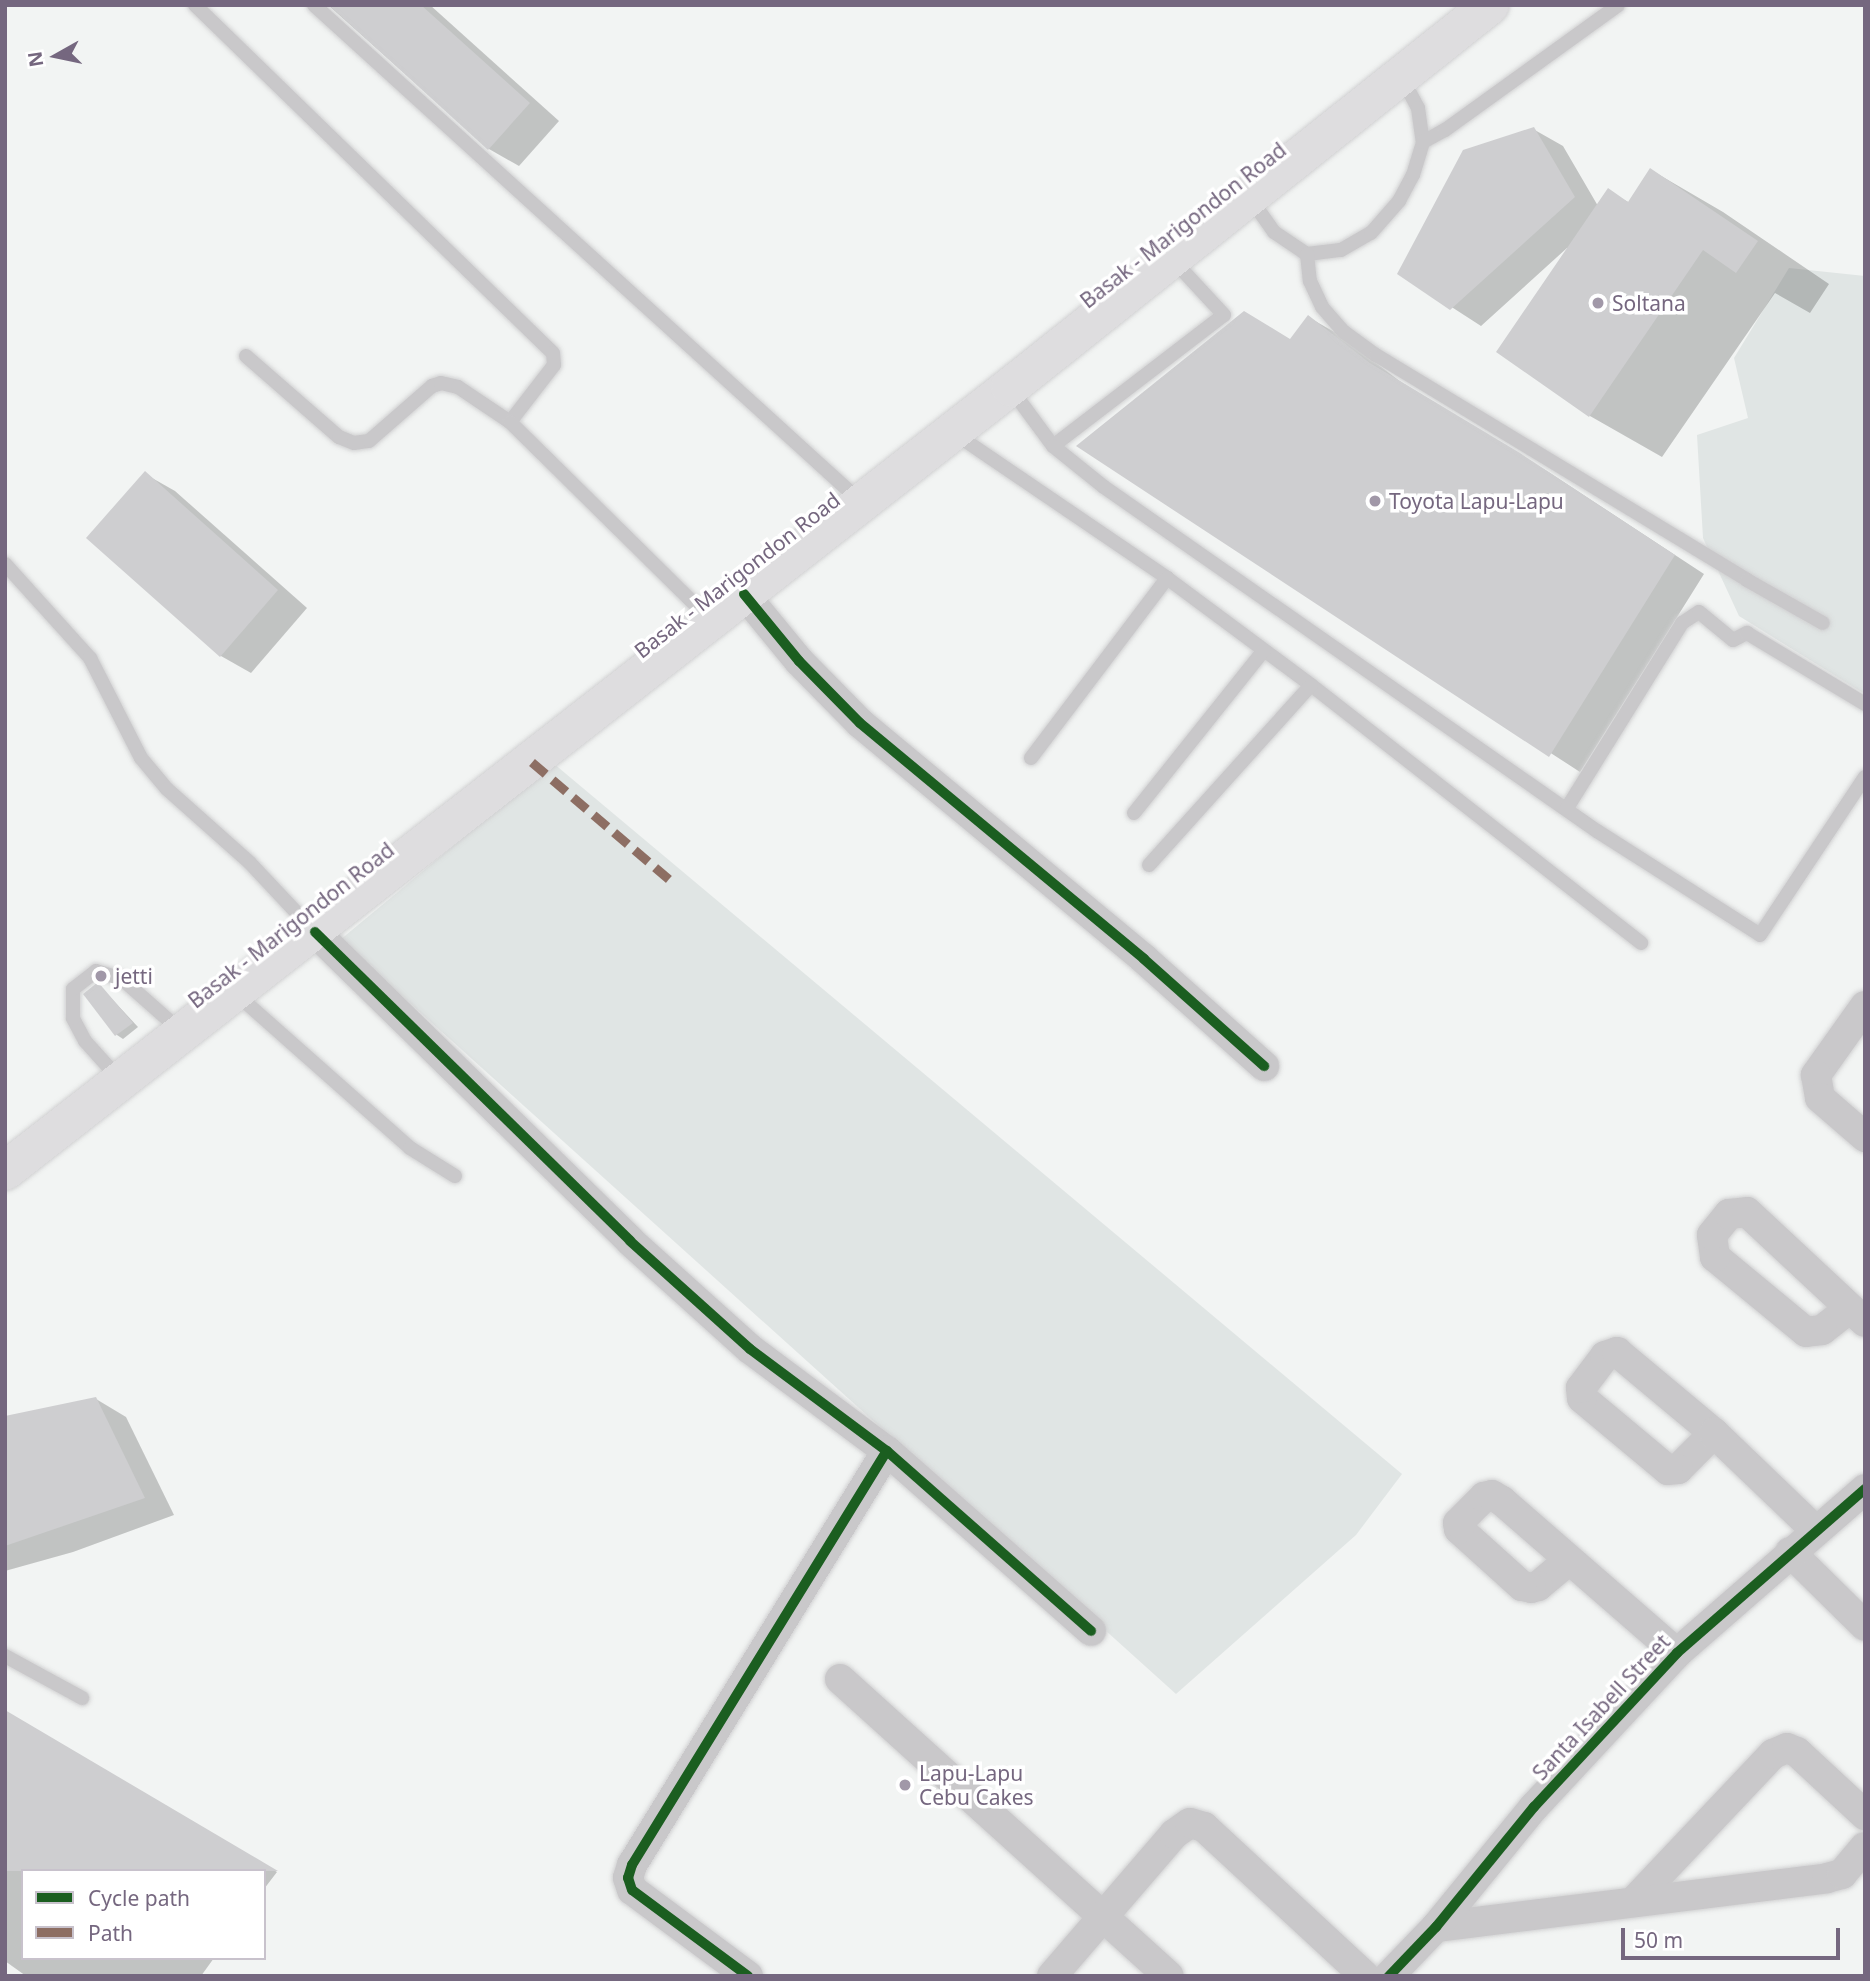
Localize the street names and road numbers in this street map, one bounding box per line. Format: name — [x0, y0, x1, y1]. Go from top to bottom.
street label: Basak - Marigondon Road — [1075, 137, 1291, 313]
street label: Basak - Marigondon Road — [629, 487, 845, 663]
street label: Basak - Marigondon Road — [183, 837, 399, 1013]
street label: Santa Isabell Street — [1527, 1629, 1675, 1785]

